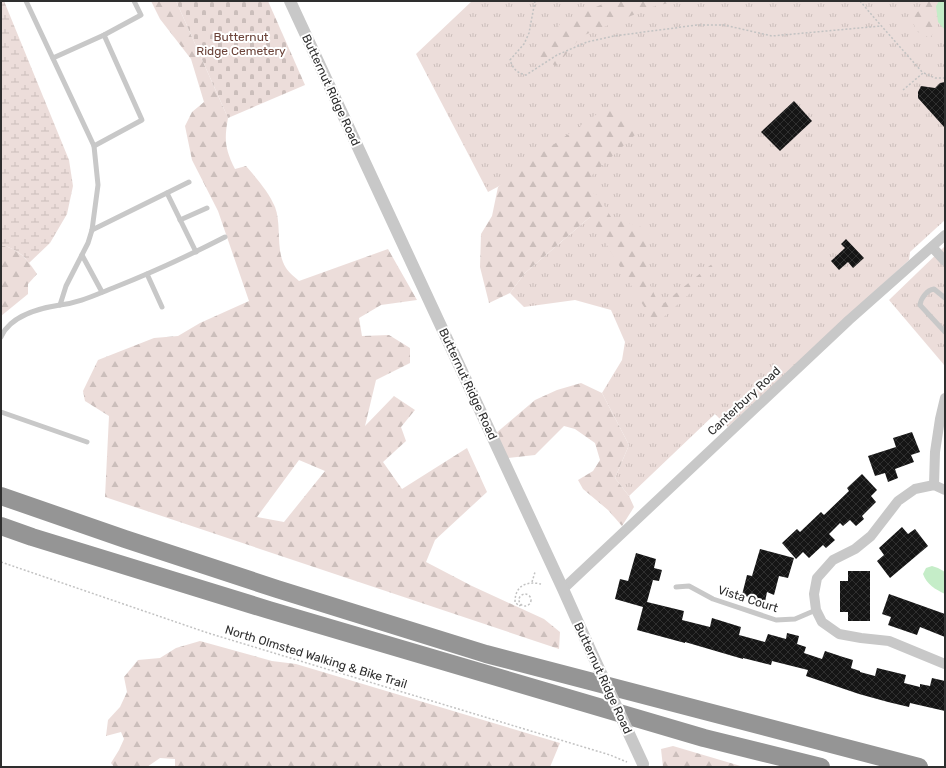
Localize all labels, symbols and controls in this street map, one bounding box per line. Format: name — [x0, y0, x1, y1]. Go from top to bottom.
park label: Butternut Ridge Cemetery — [196, 30, 286, 58]
street label: Butternut Ridge Road — [299, 32, 363, 148]
street label: Butternut Ridge Road — [436, 326, 500, 442]
street label: Canterbury Road — [705, 364, 783, 438]
street label: Vista Court — [716, 583, 780, 615]
street label: Butternut Ridge Road — [571, 620, 635, 736]
street label: North Olmsted Walking & Bike Trail — [223, 623, 409, 691]

